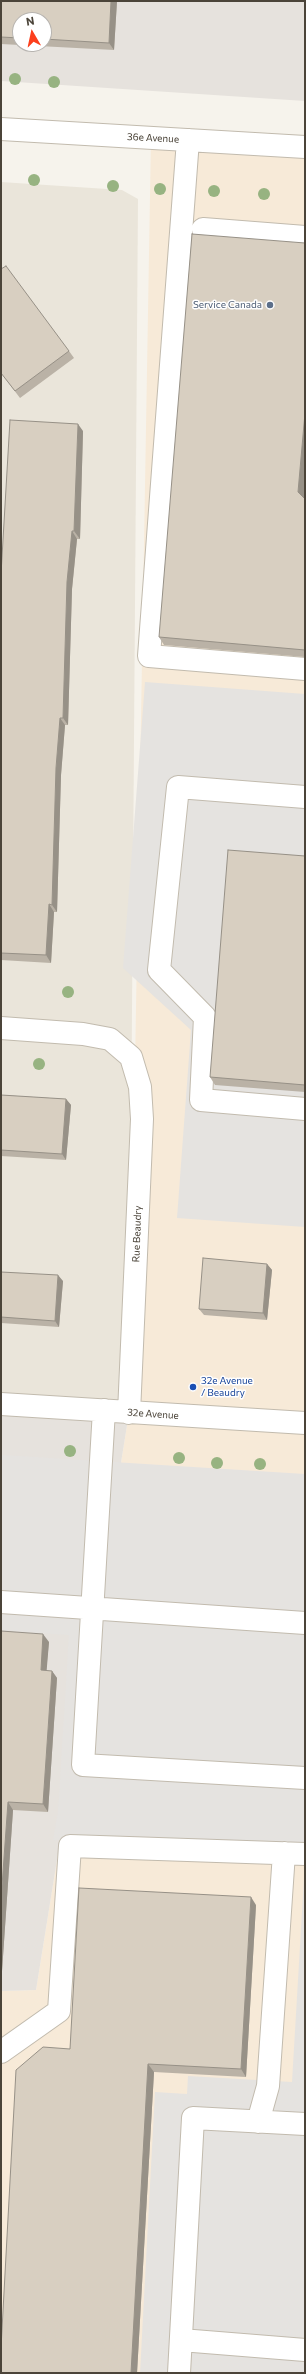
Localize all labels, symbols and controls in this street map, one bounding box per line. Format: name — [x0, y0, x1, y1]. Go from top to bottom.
north arrow — [12, 12, 52, 52]
text: N — [25, 14, 35, 28]
street label: 36e Avenue — [127, 131, 179, 145]
place label: Service Canada — [193, 299, 262, 311]
marker: Service Canada — [265, 300, 275, 310]
street label: Rue Beaudry — [130, 1205, 144, 1263]
place label: 32e Avenue / Beaudry — [201, 1375, 253, 1398]
marker: 32e Avenue / Beaudry — [188, 1382, 198, 1392]
street label: 32e Avenue — [127, 1406, 179, 1422]

